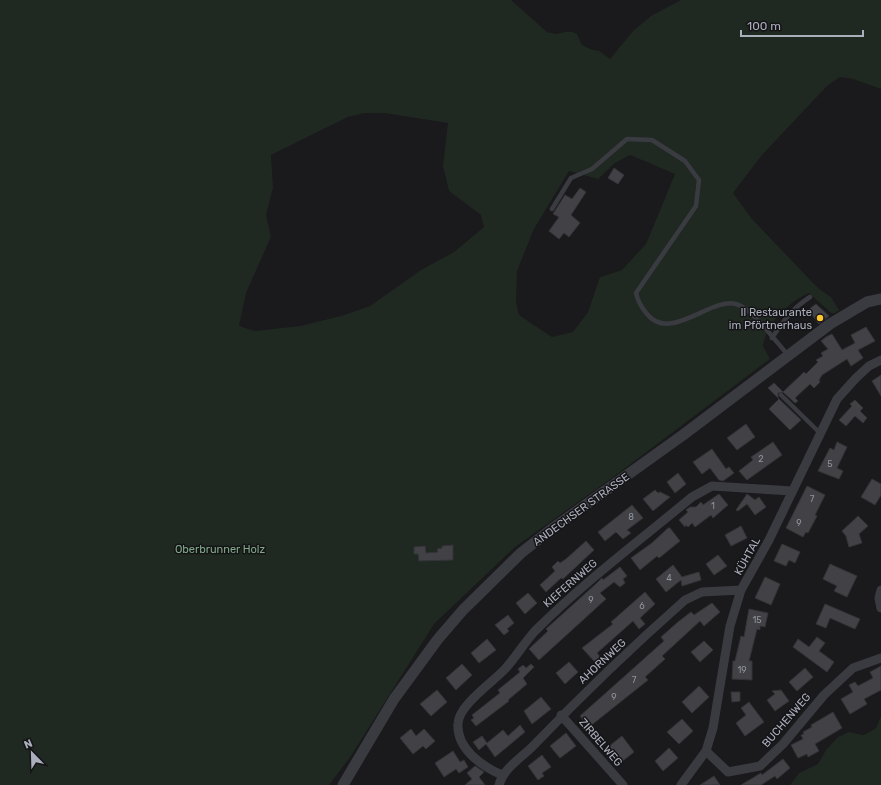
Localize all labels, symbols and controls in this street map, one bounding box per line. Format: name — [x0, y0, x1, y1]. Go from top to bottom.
scale bar — [741, 12, 863, 38]
text: 100 m — [747, 19, 781, 33]
place label: Il Restaurante im Pförtnerhaus — [729, 306, 812, 332]
marker: Il Restaurante im Pförtnerhaus — [815, 313, 825, 323]
house number: 2 — [758, 454, 764, 464]
house number: 5 — [827, 459, 833, 469]
street label: ANDECHSER STRASSE — [531, 470, 632, 549]
house number: 7 — [810, 494, 815, 504]
house number: 1 — [711, 501, 715, 511]
house number: 8 — [628, 512, 634, 522]
house number: 9 — [796, 518, 802, 528]
street label: KÜHTAL — [732, 535, 763, 577]
park label: Oberbrunner Holz — [175, 543, 266, 556]
street label: KIEFERNWEG — [541, 556, 600, 610]
house number: 4 — [666, 573, 672, 583]
house number: 9 — [588, 595, 594, 605]
house number: 6 — [639, 601, 645, 611]
house number: 15 — [752, 615, 762, 625]
street label: AHORNWEG — [576, 636, 629, 687]
house number: 19 — [737, 665, 747, 675]
house number: 7 — [632, 675, 637, 685]
street label: BUCHENWEG — [759, 691, 813, 750]
house number: 9 — [611, 692, 617, 702]
street label: ZIRBELWEG — [576, 716, 625, 769]
north arrow — [12, 733, 52, 773]
text: N — [22, 737, 35, 752]

